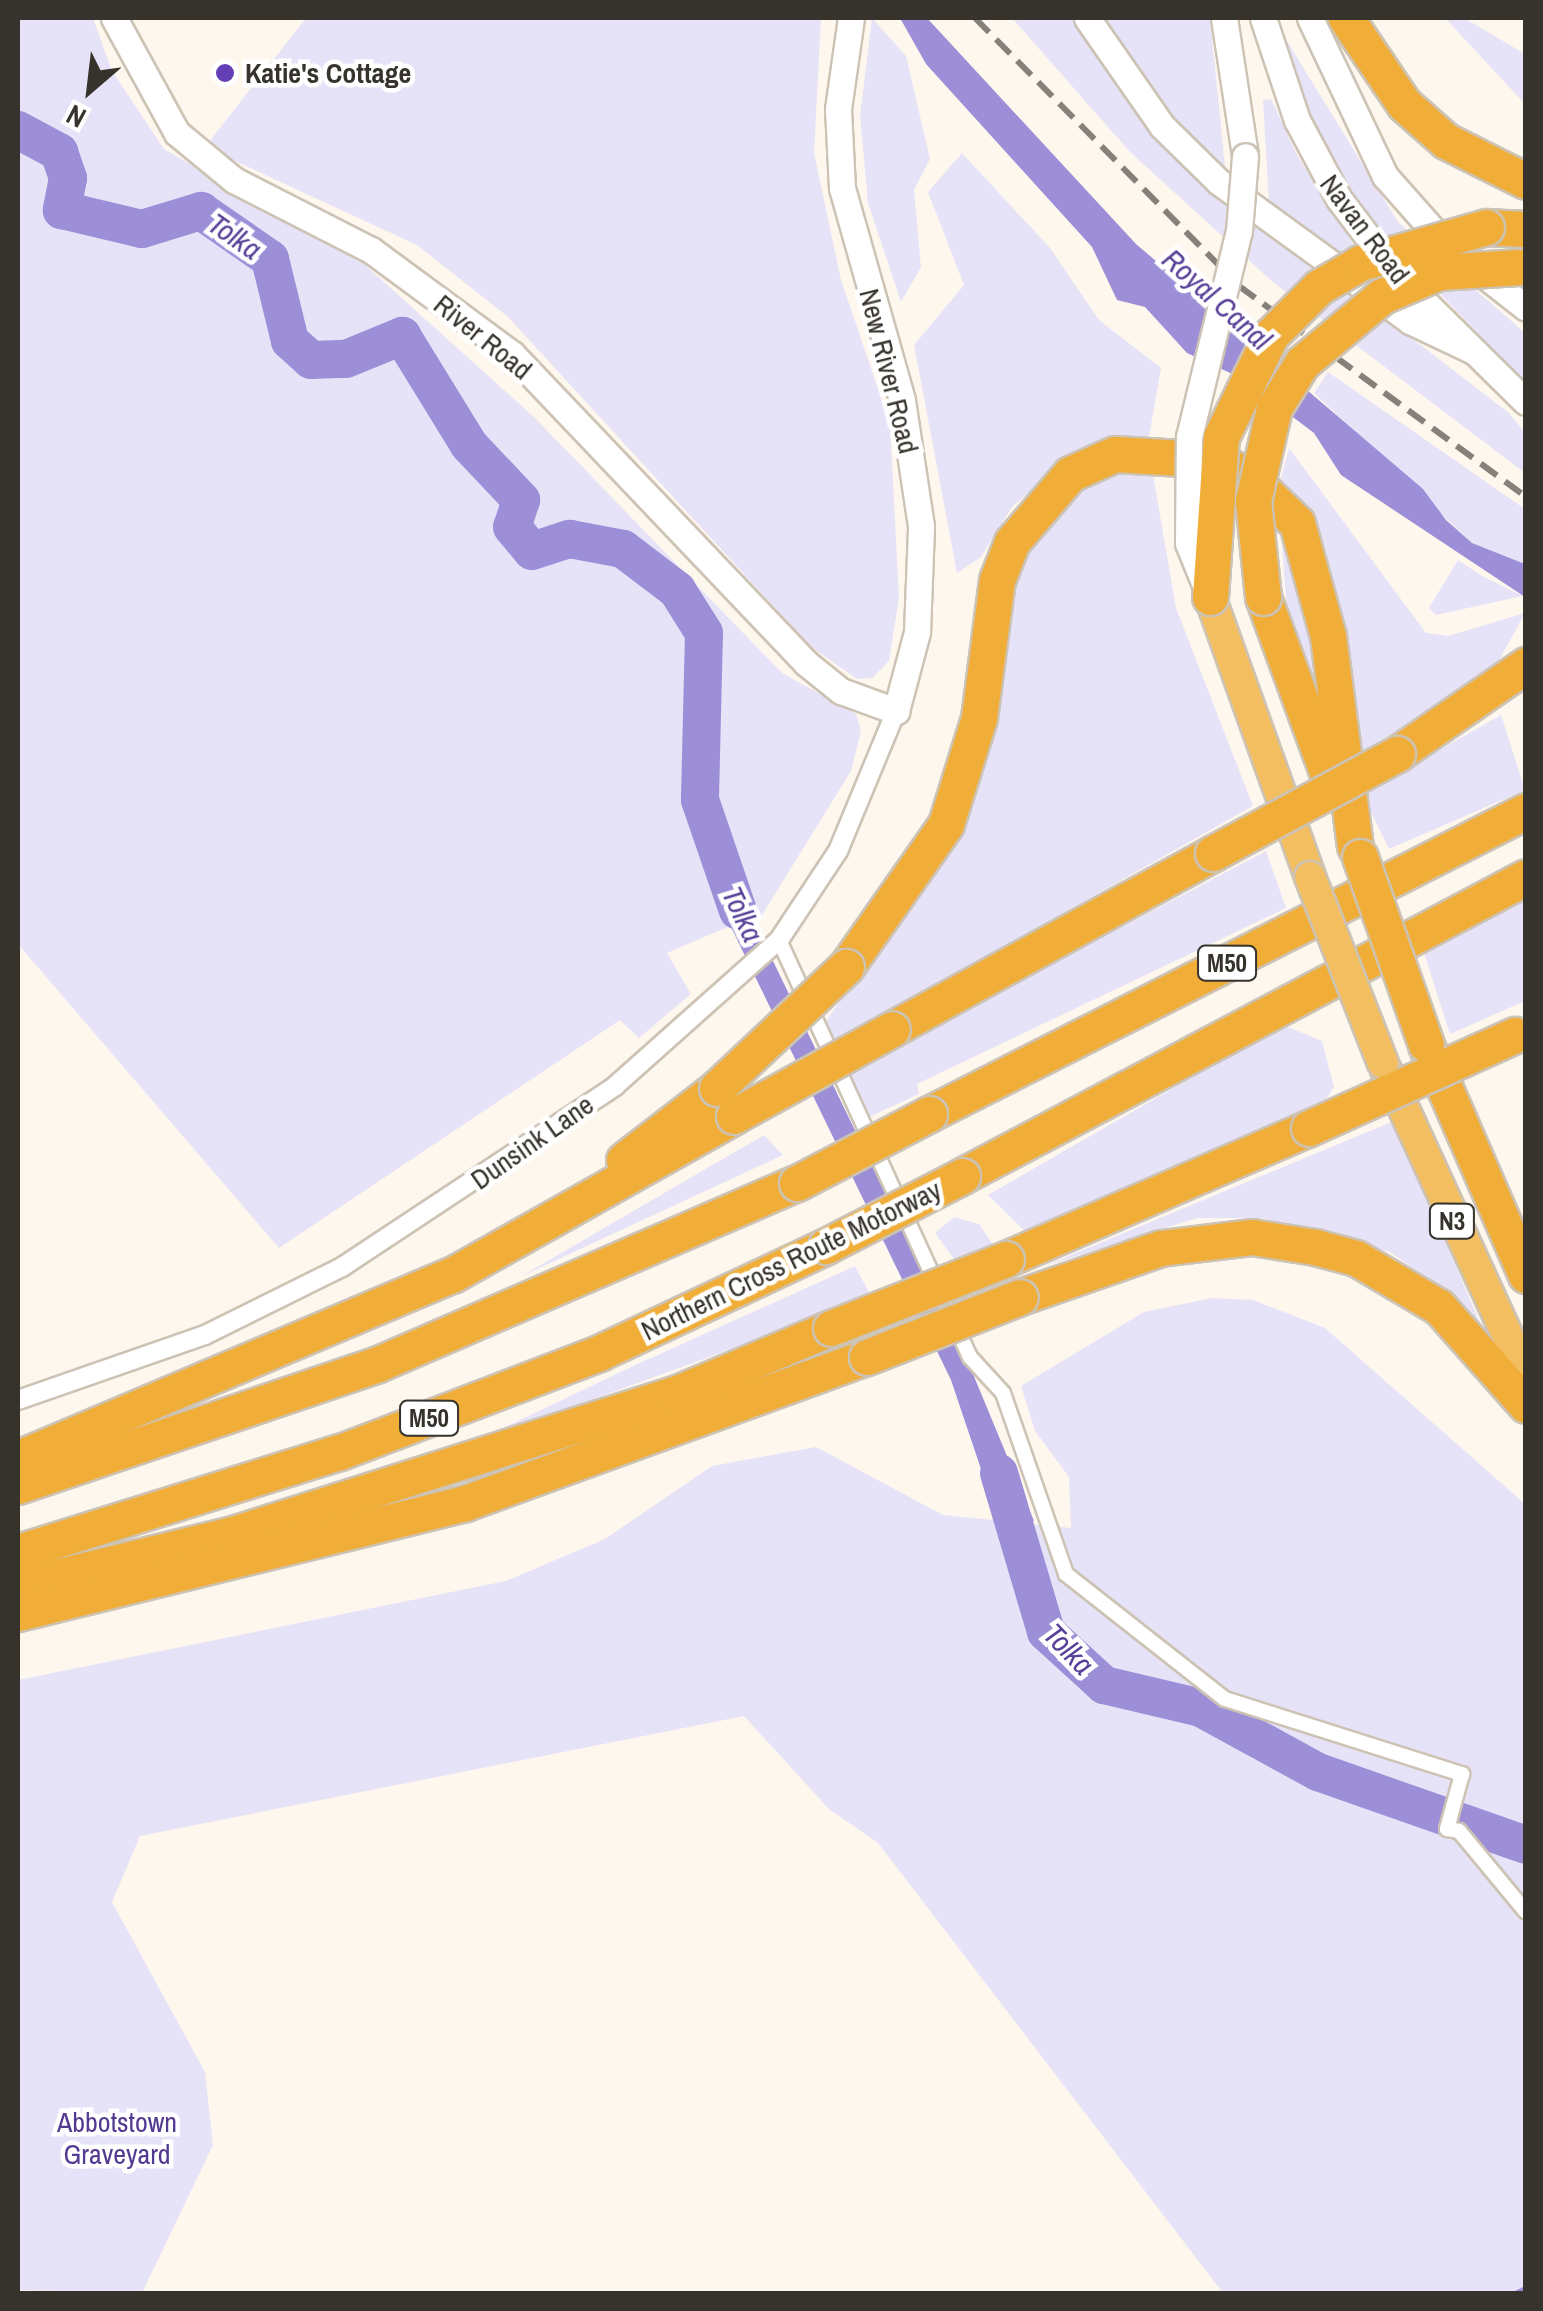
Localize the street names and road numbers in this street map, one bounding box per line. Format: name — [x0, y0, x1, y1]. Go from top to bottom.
street label: Navan Road — [1313, 168, 1417, 290]
street label: New River Road — [852, 285, 926, 457]
street label: River Road — [427, 287, 539, 387]
road number: M50 — [1197, 943, 1257, 983]
street label: Dunsink Lane — [464, 1088, 600, 1196]
street label: Northern Cross Route Motorway — [636, 1173, 946, 1347]
road number: N3 — [1427, 1201, 1477, 1241]
road number: M50 — [399, 1398, 459, 1438]

